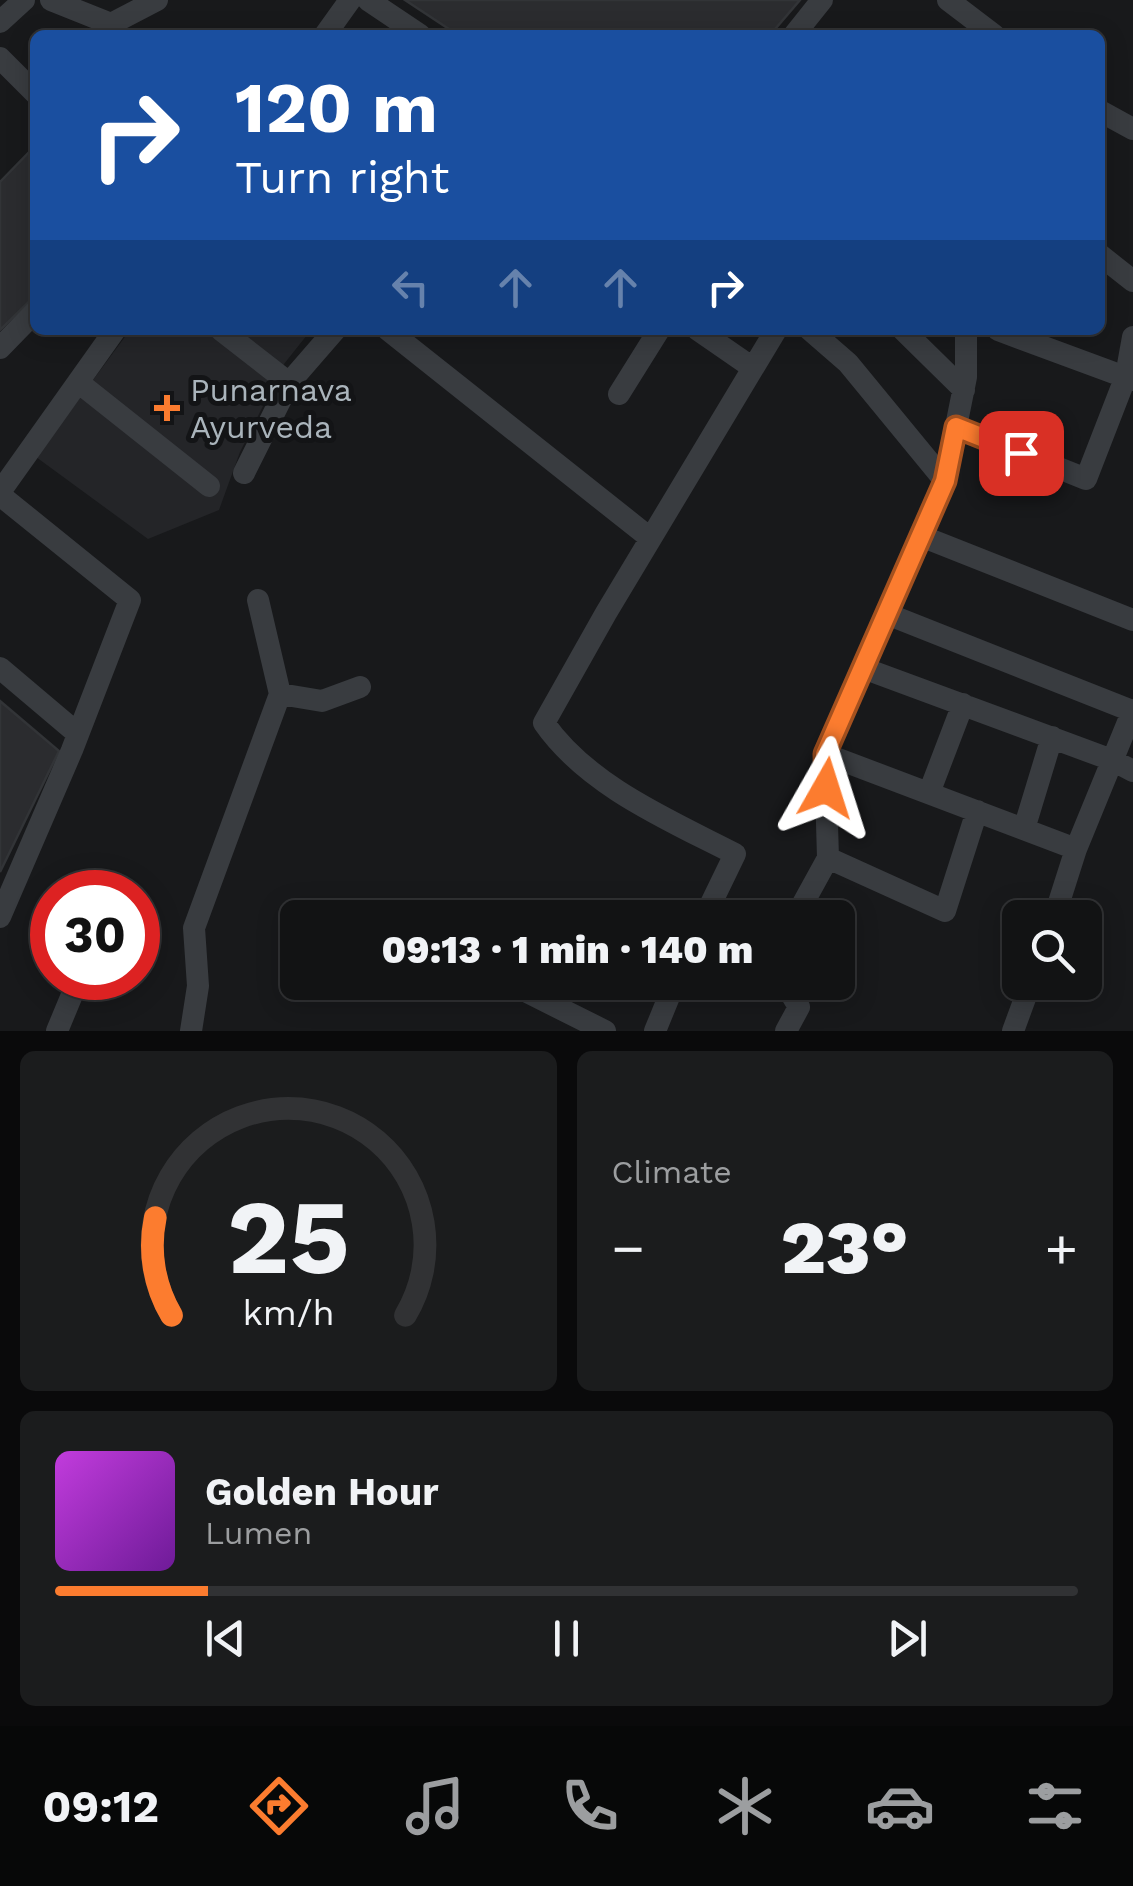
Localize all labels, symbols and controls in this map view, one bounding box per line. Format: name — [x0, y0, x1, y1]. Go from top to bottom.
text: 120 m — [235, 67, 438, 149]
icon: right — [70, 70, 200, 200]
text: Turn right — [235, 151, 449, 204]
icon: left — [383, 260, 438, 315]
icon: ahead — [488, 260, 543, 315]
icon: ahead — [593, 260, 648, 315]
icon: right — [698, 260, 753, 315]
place label: Punarnava Ayurveda — [190, 371, 352, 446]
marker: Punarnava Ayurveda — [154, 395, 180, 421]
pin — [979, 411, 1064, 496]
icon: arrive — [994, 426, 1049, 481]
position arrow — [774, 736, 878, 840]
speed limit sign: 30 — [30, 870, 160, 1000]
map controls — [1002, 900, 1102, 1000]
button: search — [1002, 900, 1102, 1000]
text: 09:13 · 1 min · 140 m — [382, 928, 753, 972]
text: Climate — [612, 1153, 732, 1191]
text: 25 — [227, 1176, 350, 1298]
text: 23° — [781, 1203, 909, 1291]
text: − — [612, 1216, 645, 1280]
text: + — [1045, 1216, 1078, 1280]
text: km/h — [242, 1292, 334, 1334]
text: Golden Hour — [205, 1470, 439, 1514]
text: Lumen — [205, 1514, 312, 1552]
icon: previous — [198, 1611, 253, 1666]
icon: pause — [539, 1611, 594, 1666]
icon: next — [880, 1611, 935, 1666]
icon: directions — [244, 1771, 314, 1841]
icon: music — [400, 1771, 470, 1841]
icon: phone — [555, 1771, 625, 1841]
icon: climate — [710, 1771, 780, 1841]
icon: car — [865, 1771, 935, 1841]
icon: filters — [1020, 1771, 1090, 1841]
text: 09:12 — [43, 1780, 159, 1833]

